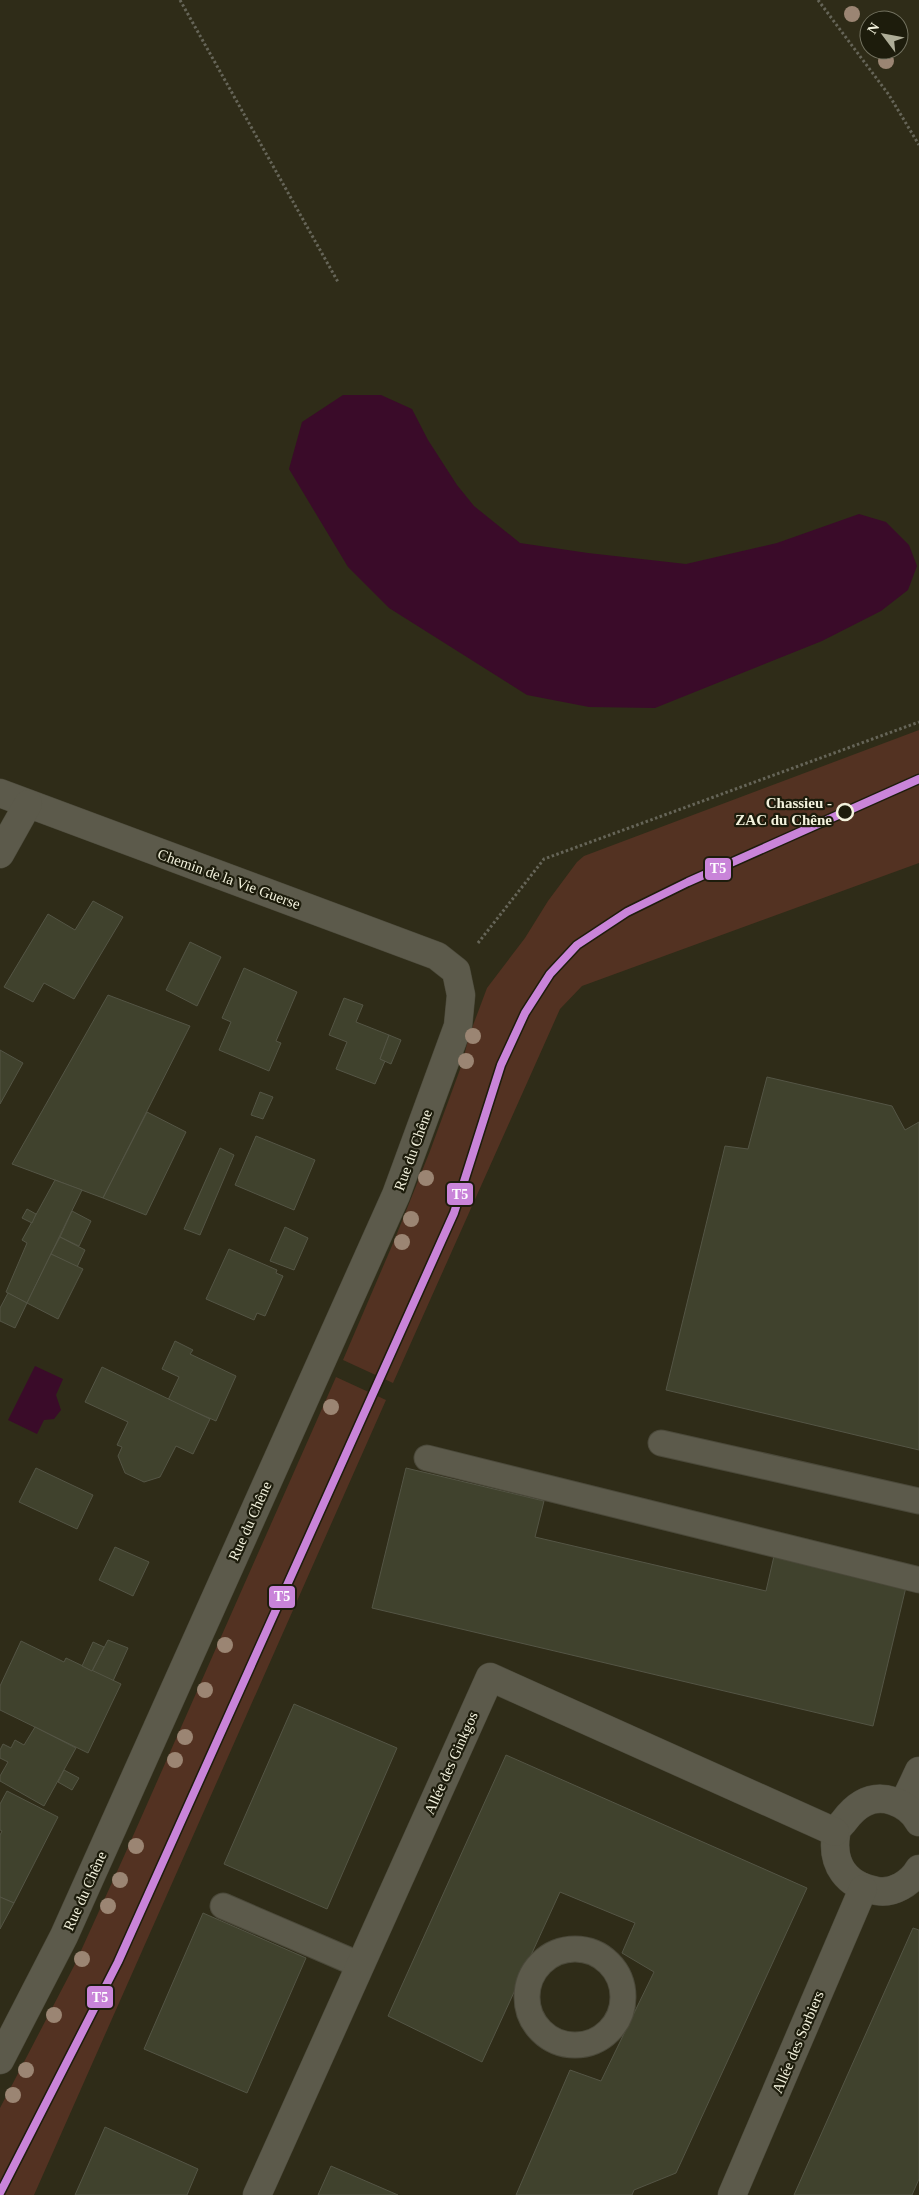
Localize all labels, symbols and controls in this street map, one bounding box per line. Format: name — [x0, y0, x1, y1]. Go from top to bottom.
north arrow — [859, 10, 909, 60]
text: N — [864, 20, 882, 37]
place label: Chassieu - ZAC du Chêne — [735, 795, 832, 828]
marker: Chassieu - ZAC du Chêne — [836, 803, 854, 821]
street label: Chemin de la Vie Guerse — [156, 846, 303, 912]
line badge: T5 — [704, 857, 732, 881]
text: T5 — [710, 861, 726, 876]
street label: Rue du Chêne — [391, 1107, 435, 1193]
line badge: T5 — [446, 1182, 474, 1206]
text: T5 — [452, 1187, 468, 1202]
street label: Rue du Chêne — [225, 1479, 275, 1563]
line badge: T5 — [268, 1585, 296, 1609]
text: T5 — [274, 1589, 290, 1604]
street label: Allée des Ginkgos — [421, 1709, 481, 1817]
street label: Rue du Chêne — [60, 1849, 110, 1933]
line badge: T5 — [86, 1985, 114, 2009]
street label: Allée des Sorbiers — [769, 1988, 827, 2096]
text: T5 — [92, 1990, 108, 2005]

